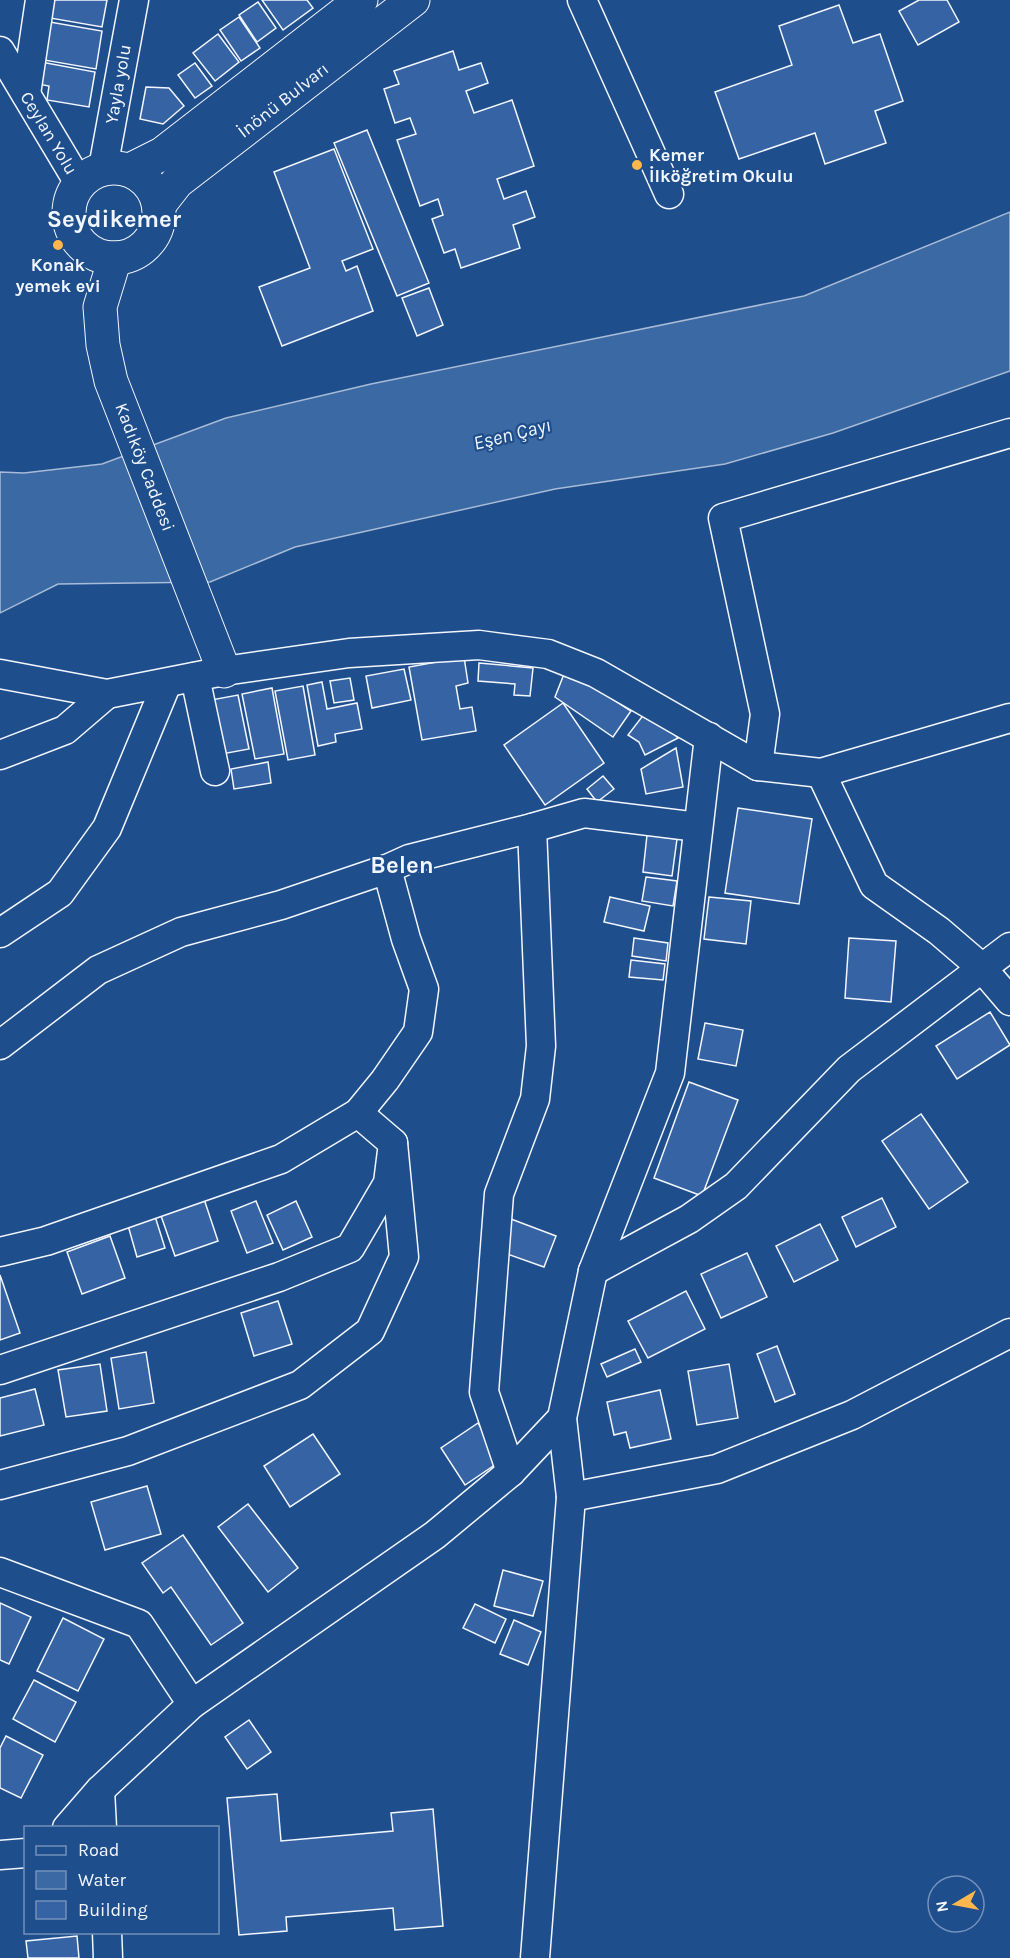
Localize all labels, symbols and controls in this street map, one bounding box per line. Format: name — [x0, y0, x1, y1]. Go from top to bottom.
street label: Yayla yolu — [100, 42, 136, 126]
street label: İnönü Bulvarı — [233, 58, 333, 142]
street label: Ceylan Yolu — [16, 87, 82, 179]
place label: Kemer İlköğretim Okulu — [649, 144, 794, 187]
marker: Kemer İlköğretim Okulu — [630, 158, 644, 172]
district label: Seydikemer — [47, 205, 182, 233]
marker: Konak yemek evi — [51, 238, 65, 252]
place label: Konak yemek evi — [15, 254, 101, 297]
street label: Kadıköy Caddesi — [110, 400, 180, 534]
water label: Eşen Çayı — [471, 413, 553, 455]
district label: Belen — [370, 851, 434, 879]
legend — [24, 1826, 219, 1934]
text: Road — [78, 1839, 119, 1861]
text: Water — [78, 1869, 126, 1891]
north arrow — [926, 1874, 986, 1934]
text: Building — [78, 1899, 148, 1921]
text: N — [931, 1899, 952, 1914]

